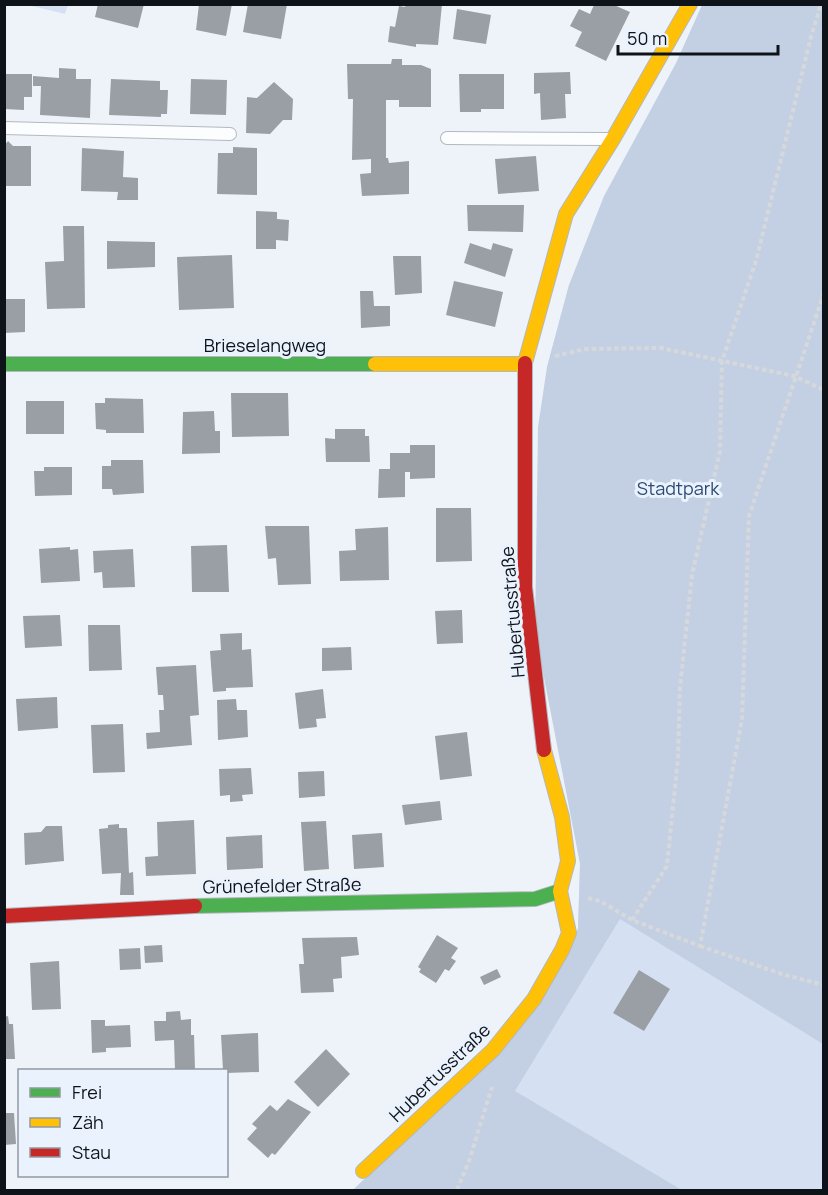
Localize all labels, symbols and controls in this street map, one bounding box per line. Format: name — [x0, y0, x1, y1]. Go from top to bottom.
scale bar — [618, 18, 778, 56]
text: 50 m — [627, 26, 667, 50]
street label: Brieselangweg — [204, 333, 326, 357]
park label: Stadtpark — [637, 476, 720, 500]
street label: Hubertusstraße — [494, 545, 530, 679]
street label: Grünefelder Straße — [202, 872, 362, 898]
street label: Hubertusstraße — [383, 1018, 495, 1127]
legend — [18, 1069, 228, 1177]
text: Frei — [72, 1080, 102, 1104]
text: Zäh — [72, 1110, 104, 1134]
text: Stau — [72, 1140, 111, 1164]

